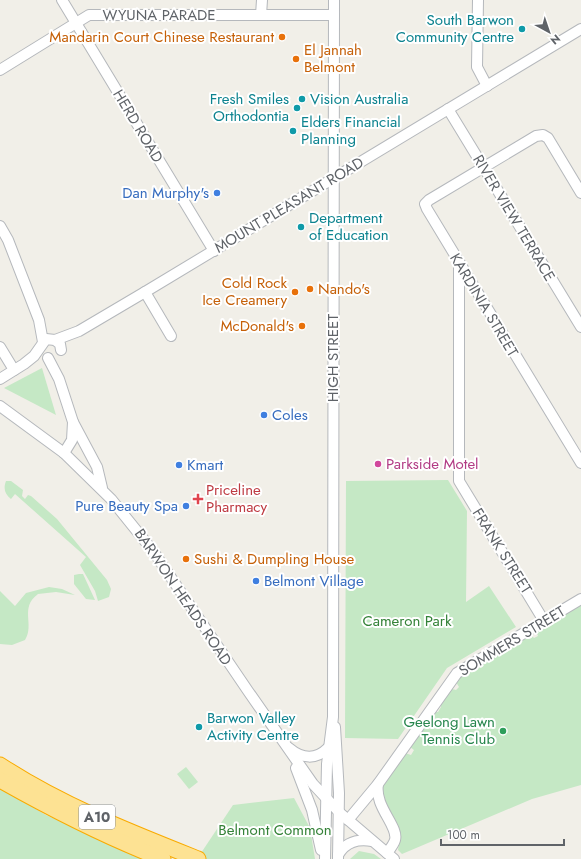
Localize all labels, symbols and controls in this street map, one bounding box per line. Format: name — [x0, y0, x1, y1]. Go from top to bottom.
street label: WYUNA PARADE — [102, 4, 216, 26]
place label: South Barwon Community Centre — [396, 9, 514, 48]
north arrow — [529, 12, 569, 52]
marker: South Barwon Community Centre — [517, 24, 527, 34]
place label: Mandarin Court Chinese Restaurant — [49, 26, 274, 48]
text: N — [547, 31, 564, 49]
marker: Mandarin Court Chinese Restaurant — [277, 32, 287, 42]
place label: El Jannah Belmont — [304, 39, 362, 78]
marker: El Jannah Belmont — [291, 54, 301, 64]
street label: HERD ROAD — [107, 85, 169, 167]
place label: Fresh Smiles Orthodontia — [210, 88, 289, 127]
place label: Vision Australia — [310, 88, 408, 110]
marker: Vision Australia — [297, 94, 307, 104]
marker: Fresh Smiles Orthodontia — [292, 103, 302, 113]
place label: Elders Financial Planning — [301, 111, 401, 150]
marker: Elders Financial Planning — [288, 126, 298, 136]
street label: RIVER VIEW TERRACE — [467, 150, 561, 286]
street label: MOUNT PLEASANT ROAD — [210, 152, 368, 258]
place label: Dan Murphy's — [122, 182, 209, 204]
marker: Dan Murphy's — [212, 188, 222, 198]
place label: Department of Education — [309, 207, 389, 246]
marker: Department of Education — [296, 222, 306, 232]
street label: KARDINIA STREET — [444, 249, 524, 361]
place label: Cold Rock Ice Creamery — [202, 272, 287, 311]
place label: Nando's — [318, 278, 370, 300]
marker: Nando's — [305, 284, 315, 294]
marker: Cold Rock Ice Creamery — [290, 287, 300, 297]
street label: HIGH STREET — [322, 314, 344, 402]
place label: McDonald's — [220, 315, 294, 337]
marker: McDonald's — [297, 321, 307, 331]
place label: Coles — [272, 404, 308, 426]
marker: Coles — [259, 410, 269, 420]
place label: Parkside Motel — [386, 453, 479, 475]
place label: Kmart — [187, 454, 224, 476]
marker: Parkside Motel — [373, 459, 383, 469]
marker: Kmart — [174, 460, 184, 470]
place label: Priceline Pharmacy — [206, 479, 268, 518]
marker: Priceline Pharmacy — [193, 494, 203, 504]
place label: Pure Beauty Spa — [75, 495, 178, 517]
marker: Pure Beauty Spa — [181, 501, 191, 511]
street label: FRANK STREET — [467, 504, 537, 598]
street label: BARWON HEADS ROAD — [129, 524, 237, 670]
place label: Sushi & Dumpling House — [194, 548, 354, 570]
marker: Sushi & Dumpling House — [181, 554, 191, 564]
place label: Belmont Village — [264, 570, 364, 592]
marker: Belmont Village — [251, 576, 261, 586]
street label: SOMMERS STREET — [455, 600, 569, 682]
park label: Cameron Park — [362, 610, 452, 632]
place label: Barwon Valley Activity Centre — [207, 707, 299, 746]
place label: Geelong Lawn Tennis Club — [403, 711, 495, 750]
marker: Barwon Valley Activity Centre — [194, 722, 204, 732]
marker: Geelong Lawn Tennis Club — [498, 726, 508, 736]
road number: A10 — [79, 805, 115, 829]
park label: Belmont Common — [218, 819, 332, 841]
scale bar — [441, 821, 564, 847]
text: 100 m — [447, 826, 480, 844]

